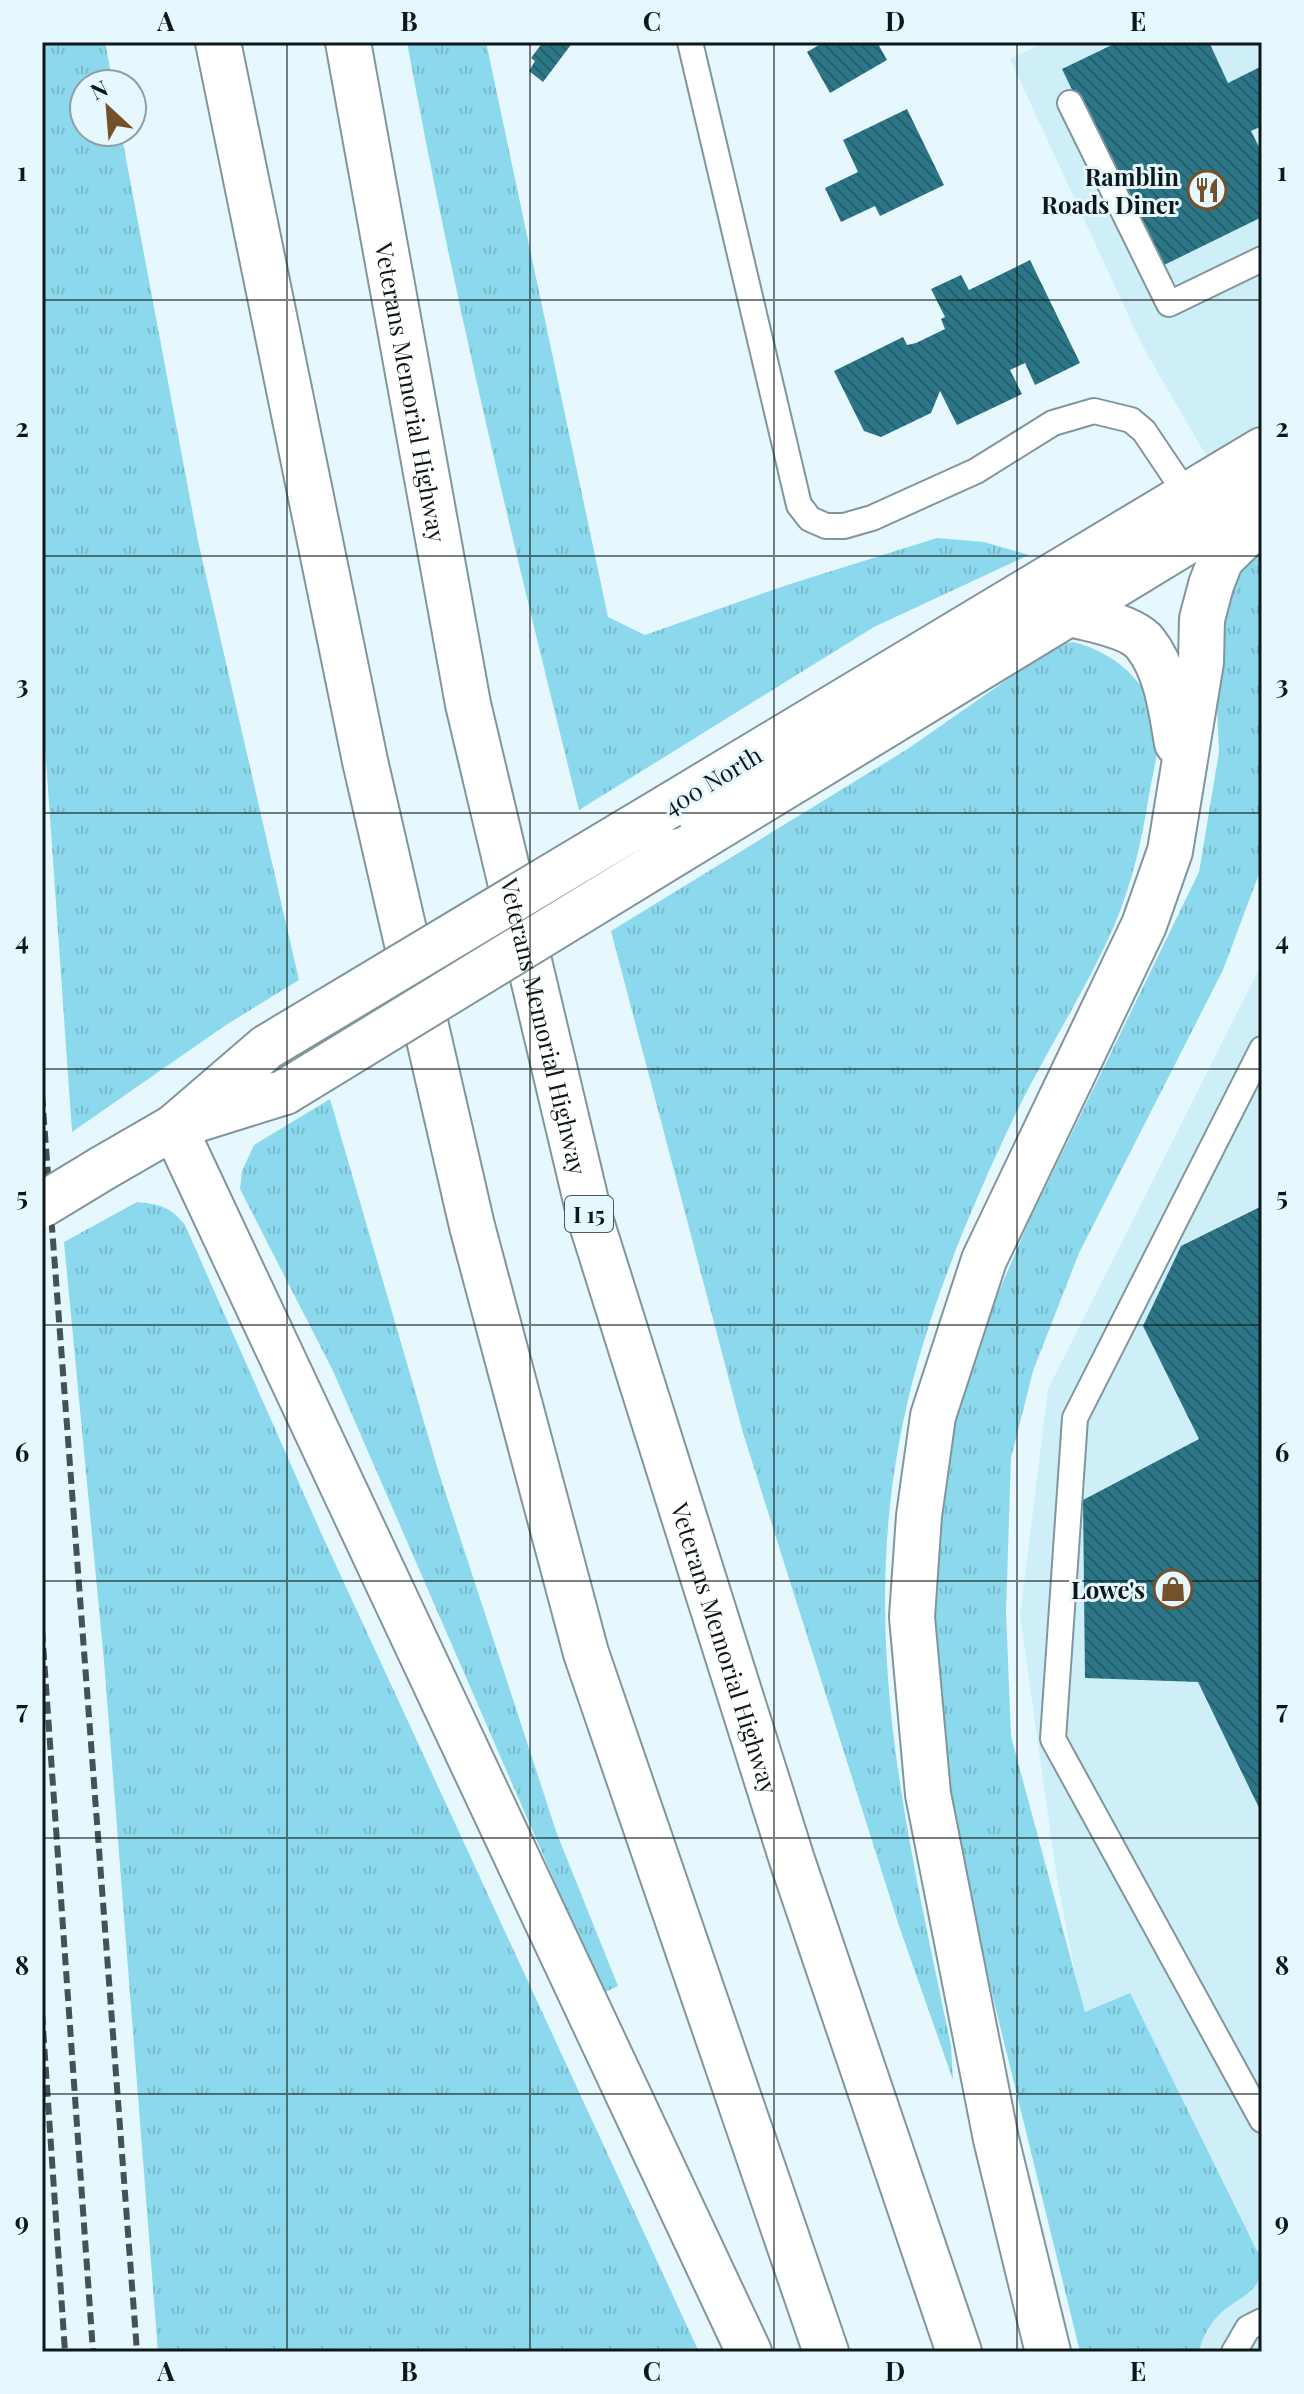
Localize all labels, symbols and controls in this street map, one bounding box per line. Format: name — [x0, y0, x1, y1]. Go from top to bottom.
text: A — [156, 3, 175, 38]
text: B — [400, 3, 418, 38]
text: C — [643, 3, 661, 38]
text: D — [885, 3, 905, 38]
text: E — [1130, 3, 1146, 38]
north arrow — [68, 68, 148, 148]
text: N — [85, 72, 113, 106]
text: 1 — [17, 153, 27, 188]
text: 1 — [1277, 153, 1287, 188]
place label: Ramblin Roads Diner — [1041, 160, 1180, 220]
restaurant icon: Ramblin Roads Diner — [1186, 169, 1228, 211]
street label: Veterans Memorial Highway — [368, 239, 454, 545]
text: 2 — [15, 409, 29, 444]
text: 2 — [1275, 409, 1289, 444]
text: 3 — [16, 666, 28, 701]
text: 3 — [1276, 666, 1288, 701]
street label: 400 North — [657, 738, 767, 822]
street label: Veterans Memorial Highway — [494, 874, 595, 1178]
text: 4 — [15, 922, 29, 957]
text: 4 — [1275, 922, 1289, 957]
text: 5 — [16, 1178, 28, 1213]
text: 5 — [1276, 1178, 1288, 1213]
road number: I 15 — [565, 1196, 613, 1232]
text: 6 — [15, 1434, 29, 1469]
text: 6 — [1275, 1434, 1289, 1469]
street label: Veterans Memorial Highway — [664, 1497, 786, 1798]
shop icon: Lowe's — [1152, 1568, 1194, 1610]
place label: Lowe's — [1071, 1573, 1145, 1605]
text: 7 — [16, 1691, 28, 1726]
text: 7 — [1276, 1691, 1288, 1726]
text: 8 — [15, 1947, 29, 1982]
text: 8 — [1275, 1947, 1289, 1982]
text: 9 — [15, 2203, 29, 2238]
text: 9 — [1275, 2203, 1289, 2238]
text: A — [156, 2353, 175, 2388]
text: B — [400, 2353, 418, 2388]
text: C — [643, 2353, 661, 2388]
text: D — [885, 2353, 905, 2388]
text: E — [1130, 2353, 1146, 2388]

